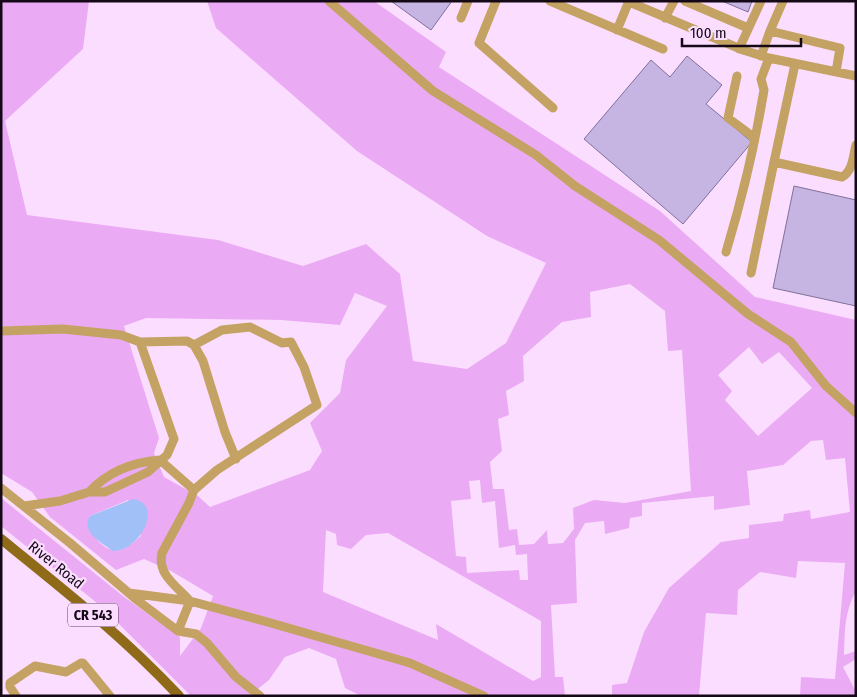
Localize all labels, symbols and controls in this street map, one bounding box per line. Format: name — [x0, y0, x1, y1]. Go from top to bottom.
scale bar — [682, 15, 801, 47]
text: 100 m — [690, 24, 727, 42]
street label: River Road — [25, 537, 87, 593]
road number: CR 543 — [68, 604, 118, 626]

